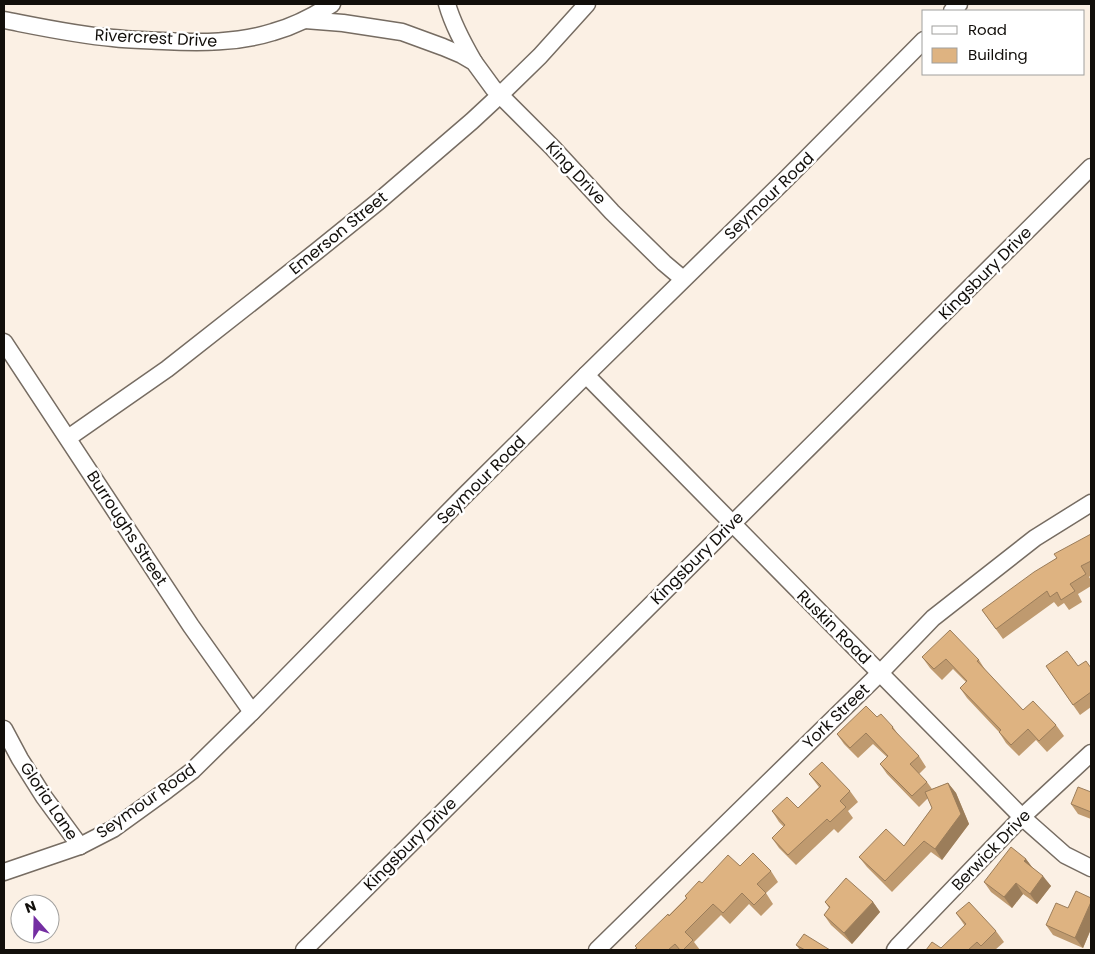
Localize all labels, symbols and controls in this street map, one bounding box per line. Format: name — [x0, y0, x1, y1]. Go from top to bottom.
legend — [922, 10, 1085, 75]
text: Road — [968, 19, 1007, 40]
street label: Rivercrest Drive — [94, 23, 218, 53]
text: Building — [968, 44, 1028, 65]
street label: King Drive — [541, 136, 611, 210]
street label: Seymour Road — [719, 147, 819, 245]
street label: Emerson Street — [284, 186, 392, 280]
street label: Kingsbury Drive — [933, 221, 1037, 325]
street label: Seymour Road — [431, 430, 531, 530]
street label: Burroughs Street — [81, 466, 173, 590]
street label: Kingsbury Drive — [645, 506, 749, 610]
street label: Ruskin Road — [792, 585, 876, 669]
street label: York Street — [797, 678, 875, 754]
street label: Gloria Lane — [14, 757, 84, 845]
street label: Seymour Road — [91, 758, 201, 844]
street label: Kingsbury Drive — [358, 792, 462, 896]
street label: Berwick Drive — [946, 804, 1036, 896]
north arrow — [10, 894, 60, 944]
text: N — [22, 896, 39, 918]

